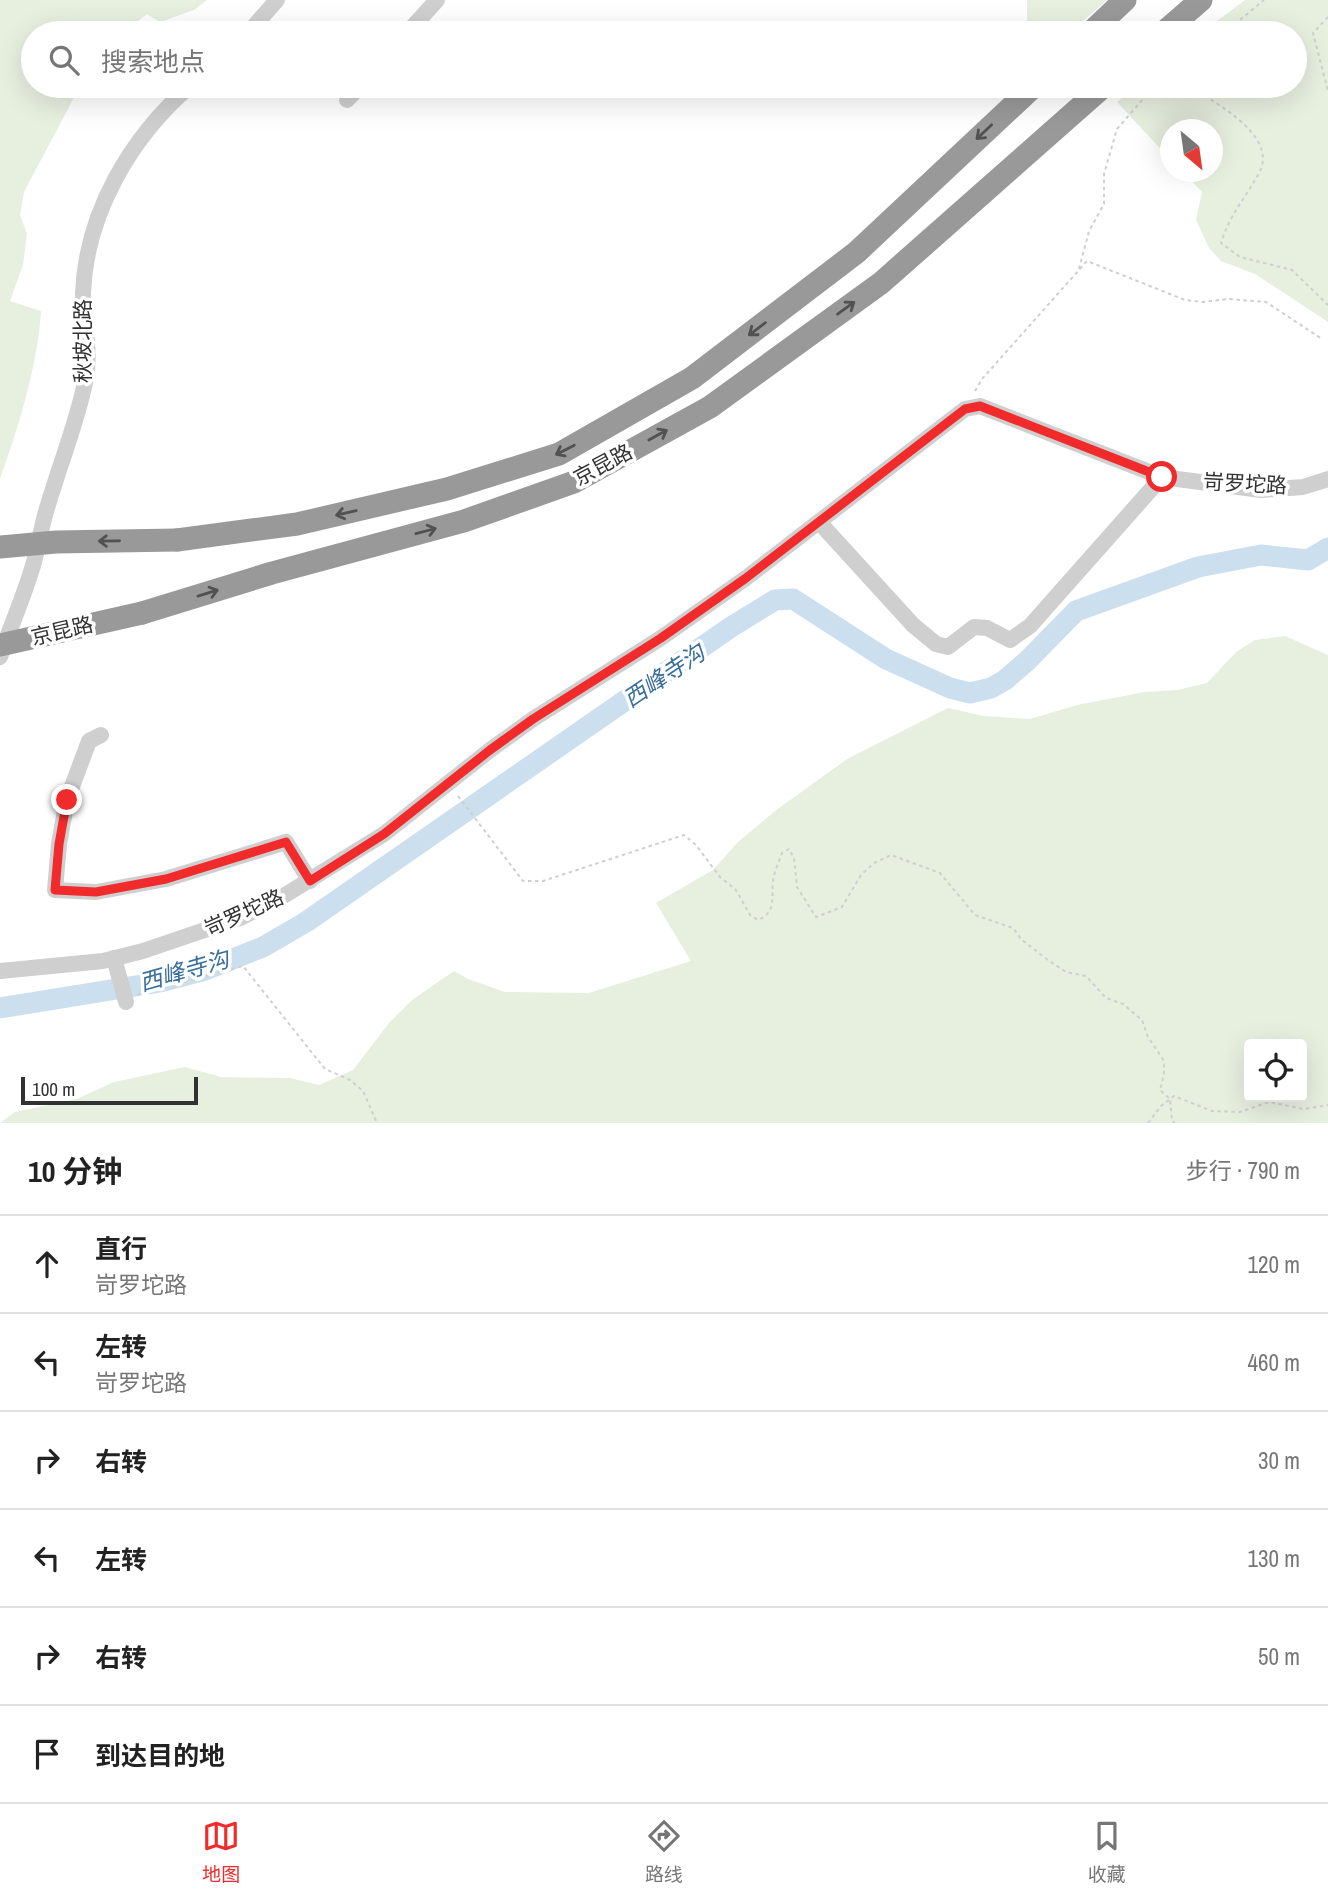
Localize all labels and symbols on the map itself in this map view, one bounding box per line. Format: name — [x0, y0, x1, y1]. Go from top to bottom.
north arrow — [1160, 119, 1223, 182]
one-way arrow — [976, 124, 993, 141]
street label: 秋坡北路 — [68, 299, 97, 383]
one-way arrow — [836, 301, 855, 315]
one-way arrow — [748, 321, 766, 336]
one-way arrow — [648, 428, 668, 442]
street label: 京昆路 — [568, 437, 637, 492]
one-way arrow — [555, 443, 575, 457]
route start — [1146, 461, 1177, 492]
street label: 岢罗坨路 — [1202, 467, 1288, 500]
one-way arrow — [335, 506, 358, 520]
one-way arrow — [415, 524, 437, 537]
one-way arrow — [97, 534, 120, 548]
one-way arrow — [196, 586, 218, 599]
street label: 京昆路 — [28, 609, 96, 652]
water label: 西峰寺沟 — [617, 635, 713, 714]
route end — [51, 784, 82, 815]
street label: 岢罗坨路 — [200, 882, 288, 943]
water label: 西峰寺沟 — [135, 942, 235, 998]
scale bar — [21, 1074, 198, 1106]

